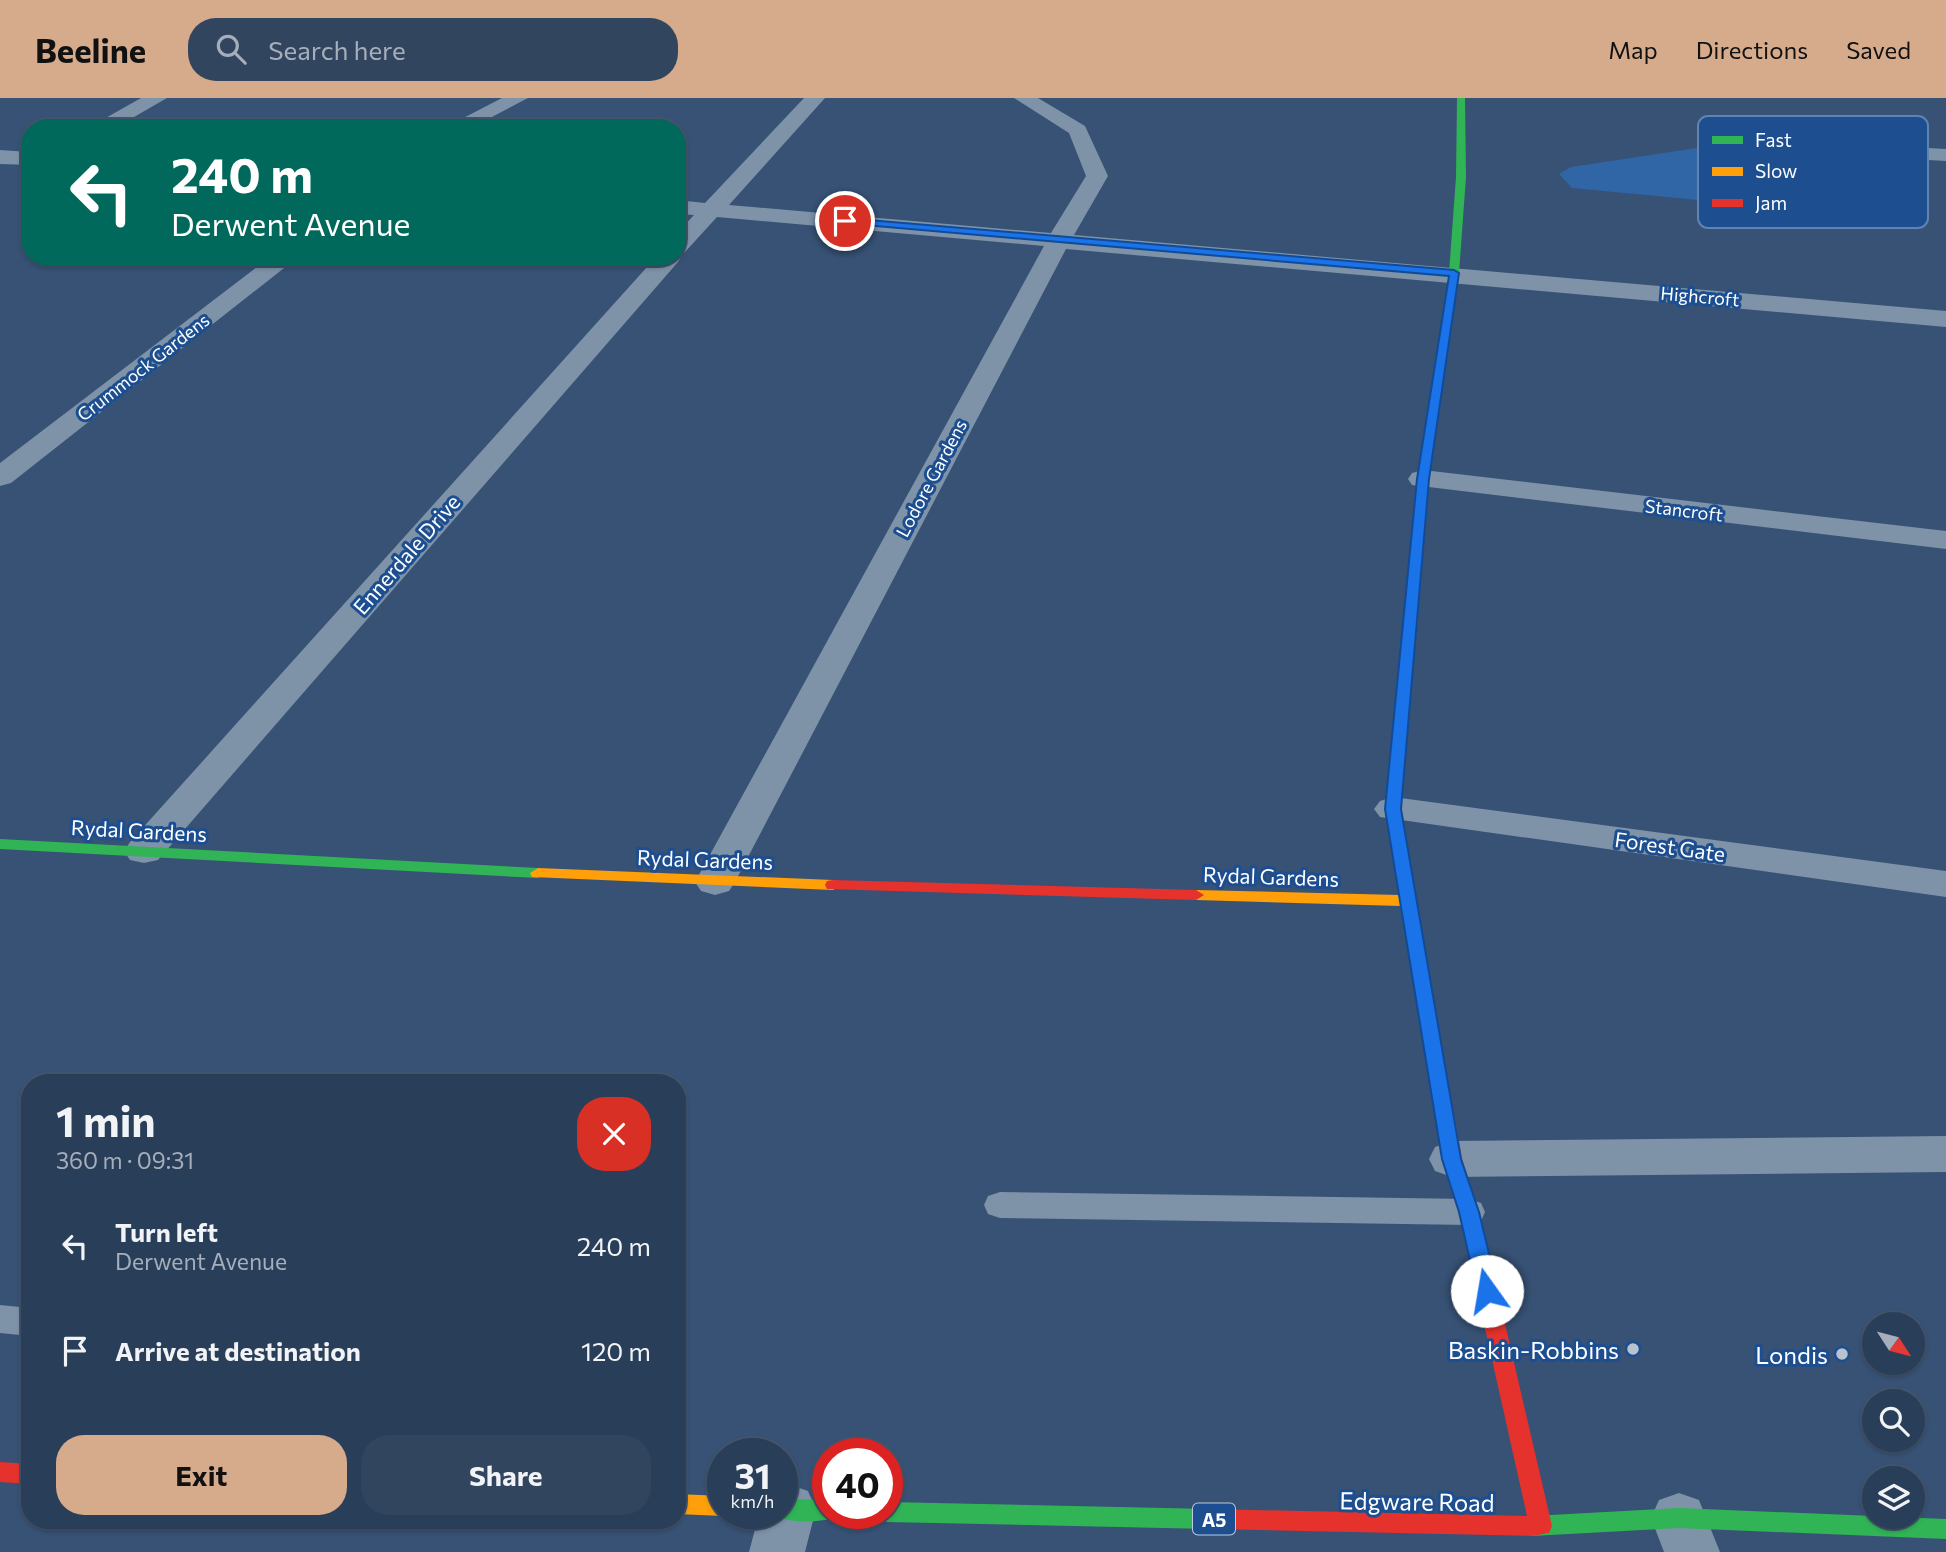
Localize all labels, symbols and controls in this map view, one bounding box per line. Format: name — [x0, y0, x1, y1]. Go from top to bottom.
search box — [188, 18, 678, 81]
text: Beeline — [35, 29, 146, 70]
icon: search — [212, 30, 250, 68]
text: Search here — [268, 34, 406, 65]
text: Map — [1608, 35, 1658, 64]
text: Directions — [1696, 35, 1808, 64]
text: Saved — [1846, 35, 1911, 64]
legend — [1698, 116, 1928, 228]
text: Fast — [1755, 128, 1792, 151]
text: 240 m — [171, 143, 313, 203]
icon: left — [56, 147, 147, 238]
text: Slow — [1755, 159, 1797, 182]
pin — [815, 191, 875, 251]
text: Jam — [1755, 191, 1787, 214]
icon: arrive — [826, 202, 864, 240]
text: Derwent Avenue — [171, 203, 410, 243]
street label: Highcroft — [1660, 282, 1740, 310]
street label: Crummock Gardens — [73, 309, 213, 425]
street label: Lodore Gardens — [891, 415, 971, 541]
street label: Ennerdale Drive — [347, 489, 465, 619]
street label: Stancroft — [1644, 494, 1724, 526]
street label: Rydal Gardens — [70, 814, 208, 846]
street label: Forest Gate — [1613, 826, 1727, 866]
street label: Rydal Gardens — [637, 844, 773, 874]
street label: Rydal Gardens — [1203, 861, 1339, 891]
text: 1 min — [56, 1094, 156, 1146]
button: close — [577, 1097, 651, 1171]
text: 360 m · 09:31 — [56, 1146, 194, 1174]
text: Turn left — [115, 1216, 218, 1247]
icon: left — [56, 1227, 94, 1265]
text: 240 m — [577, 1230, 651, 1261]
text: Derwent Avenue — [115, 1247, 287, 1275]
position arrow — [1450, 1254, 1524, 1328]
north arrow — [1862, 1312, 1925, 1376]
map controls — [1862, 1312, 1925, 1529]
icon: arrive — [56, 1332, 94, 1370]
text: Arrive at destination — [115, 1335, 361, 1366]
text: 120 m — [581, 1335, 651, 1366]
place label: Baskin-Robbins — [1448, 1335, 1619, 1364]
place label: Londis — [1755, 1340, 1828, 1369]
marker: Baskin-Robbins — [1625, 1341, 1641, 1357]
marker: Londis — [1834, 1346, 1850, 1362]
button: search — [1862, 1389, 1925, 1452]
button: Exit — [56, 1435, 347, 1515]
button: Share — [361, 1435, 651, 1515]
speed limit sign: 40 — [812, 1438, 903, 1529]
text: 31 — [734, 1453, 771, 1496]
button: layers — [1862, 1466, 1925, 1529]
street label: Edgware Road — [1339, 1485, 1495, 1517]
text: km/h — [731, 1490, 774, 1512]
road number: A5 — [1193, 1504, 1235, 1534]

